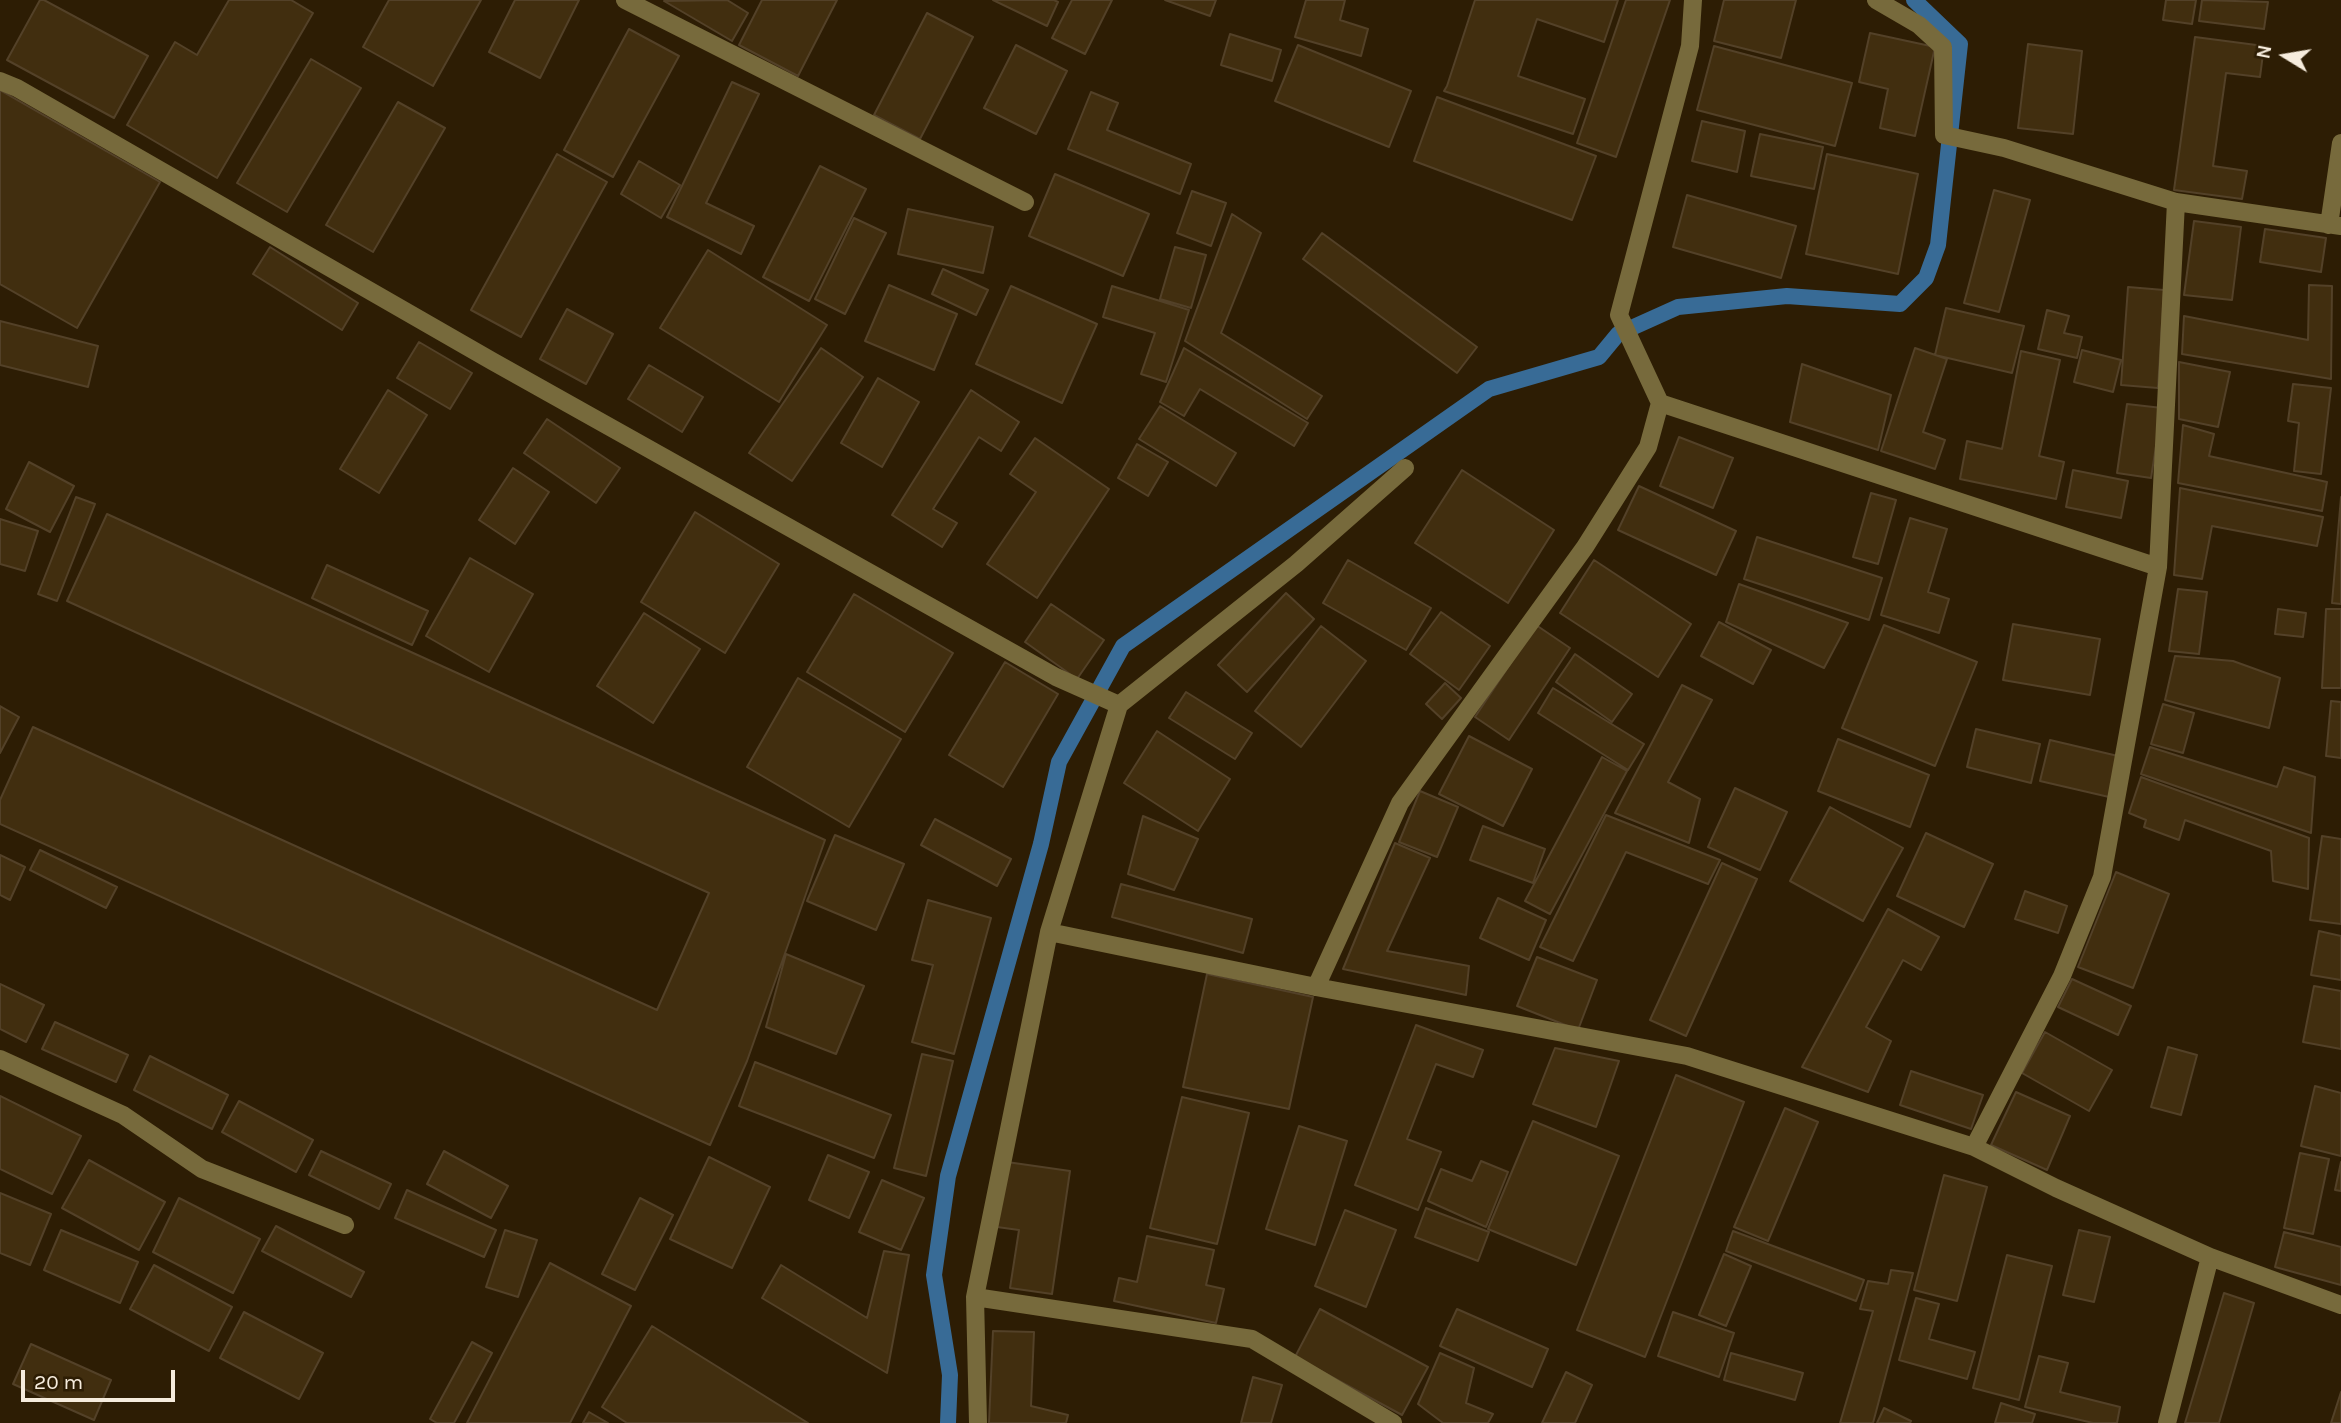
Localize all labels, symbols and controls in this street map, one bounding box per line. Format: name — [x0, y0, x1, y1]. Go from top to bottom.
north arrow — [2250, 21, 2320, 91]
text: N — [2252, 43, 2276, 61]
scale bar — [24, 1356, 178, 1400]
text: 20 m — [34, 1370, 83, 1394]

